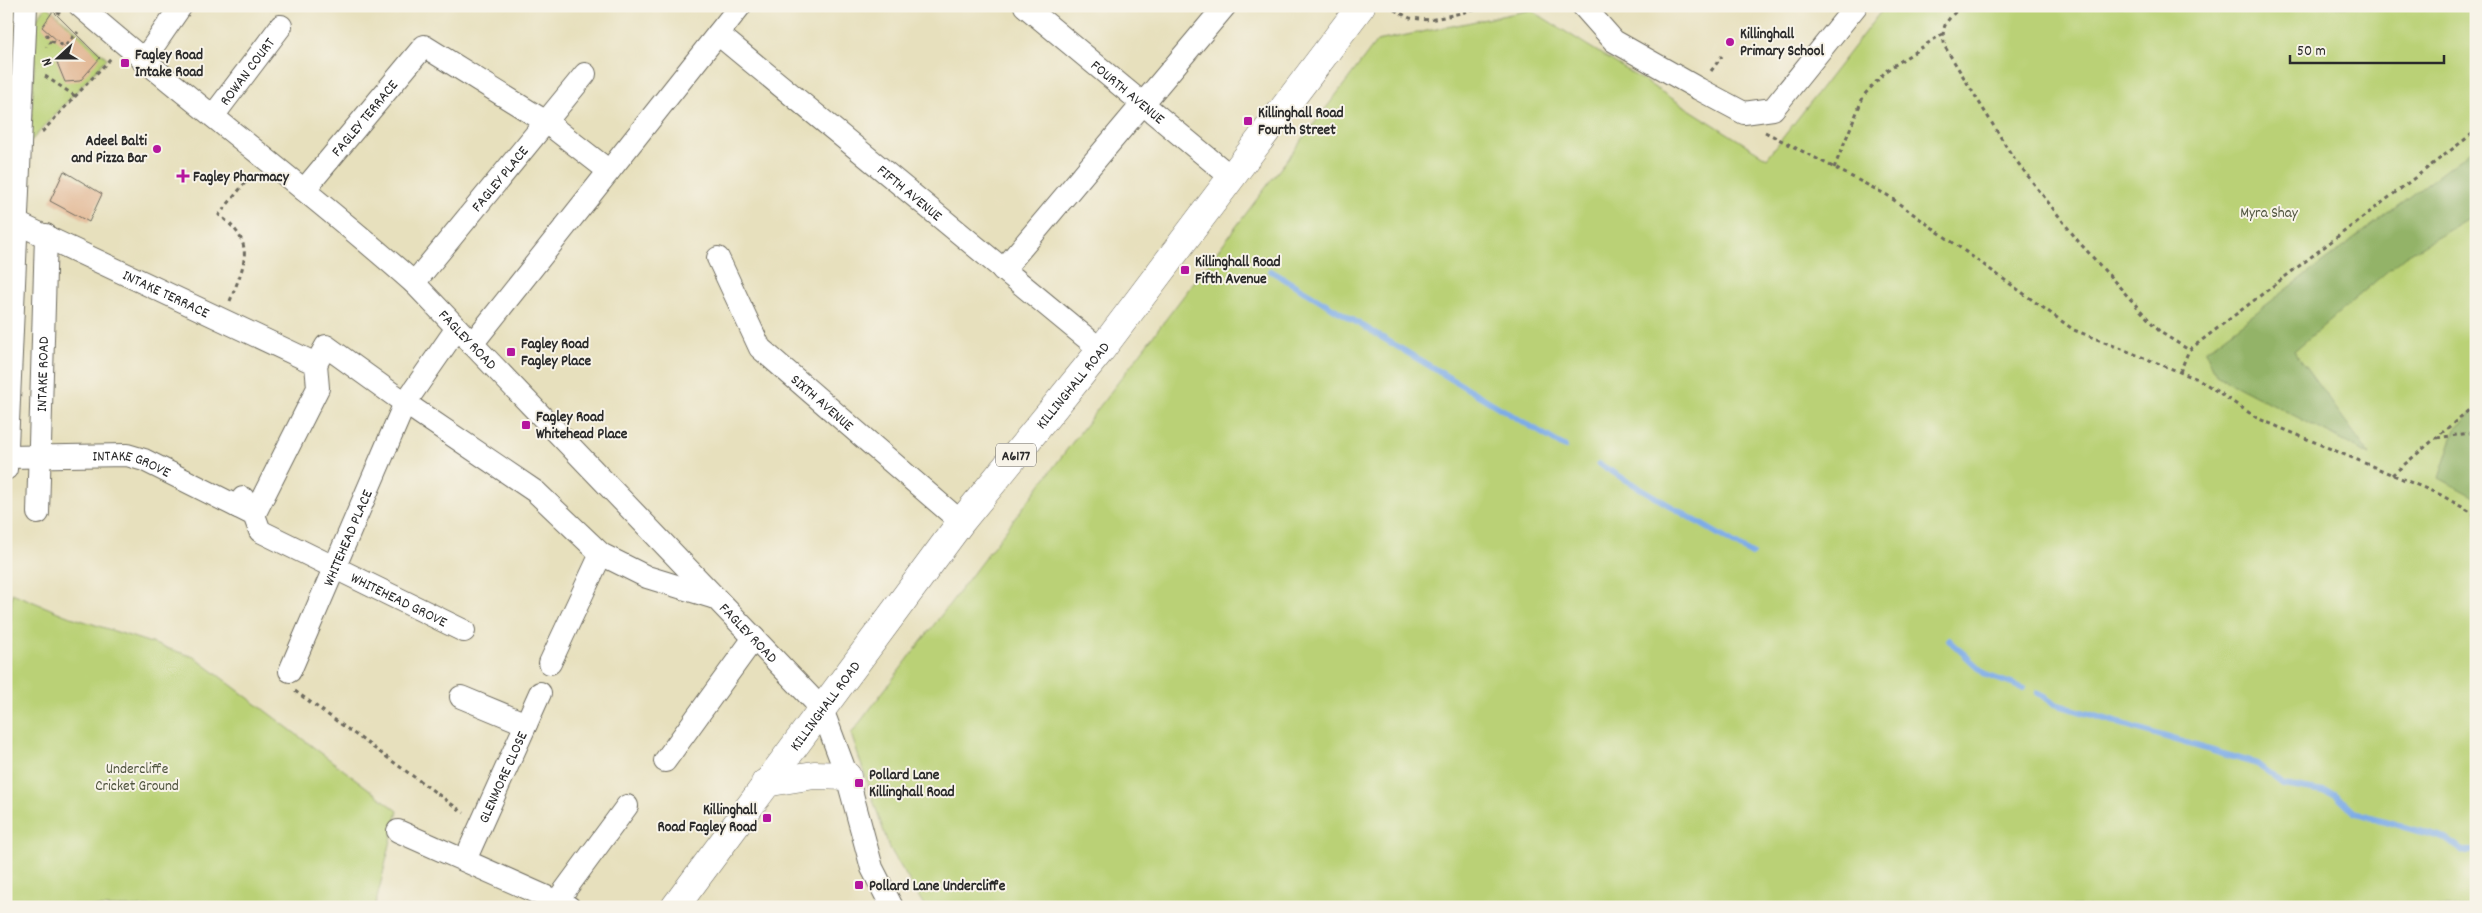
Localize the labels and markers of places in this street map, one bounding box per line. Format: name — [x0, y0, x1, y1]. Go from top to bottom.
place label: Killinghall Primary School — [1740, 24, 1824, 63]
marker: Killinghall Primary School — [1724, 36, 1736, 48]
place label: Fagley Road Intake Road — [135, 45, 203, 84]
marker: Fagley Road Intake Road — [119, 57, 131, 69]
place label: Killinghall Road Fourth Street — [1258, 103, 1344, 142]
marker: Killinghall Road Fourth Street — [1242, 115, 1254, 127]
place label: Adeel Balti and Pizza Bar — [71, 131, 147, 170]
marker: Adeel Balti and Pizza Bar — [151, 143, 163, 155]
place label: Fagley Pharmacy — [193, 167, 290, 189]
marker: Fagley Pharmacy — [177, 170, 189, 182]
place label: Killinghall Road Fifth Avenue — [1195, 252, 1281, 291]
marker: Killinghall Road Fifth Avenue — [1179, 264, 1191, 276]
place label: Fagley Road Fagley Place — [521, 334, 591, 373]
marker: Fagley Road Fagley Place — [505, 346, 517, 358]
place label: Fagley Road Whitehead Place — [536, 407, 628, 446]
marker: Fagley Road Whitehead Place — [520, 419, 532, 431]
place label: Pollard Lane Killinghall Road — [869, 765, 955, 804]
marker: Pollard Lane Killinghall Road — [853, 777, 865, 789]
place label: Killinghall Road Fagley Road — [657, 800, 757, 839]
marker: Killinghall Road Fagley Road — [761, 812, 773, 824]
place label: Pollard Lane Undercliffe — [869, 876, 1006, 898]
marker: Pollard Lane Undercliffe — [853, 879, 865, 891]

